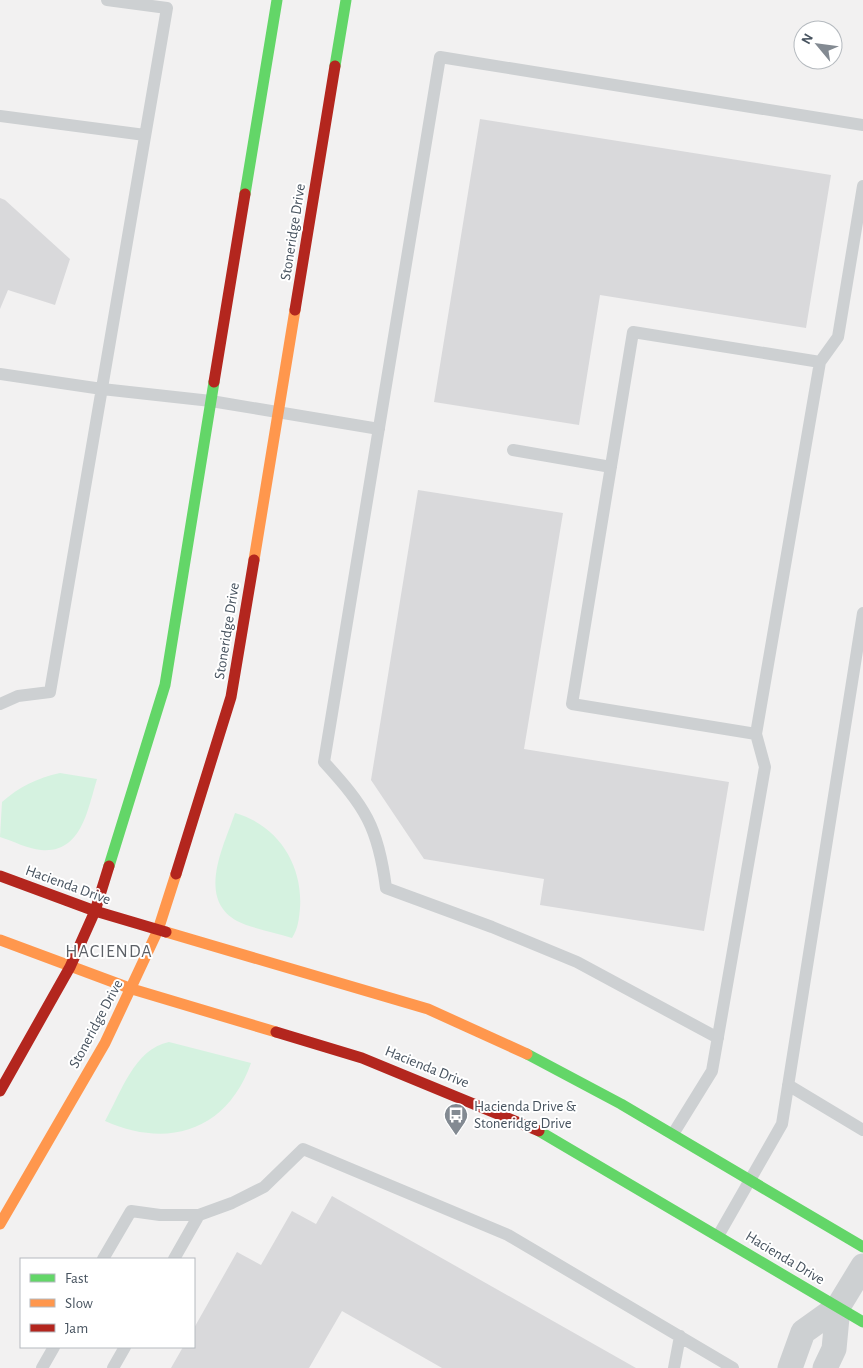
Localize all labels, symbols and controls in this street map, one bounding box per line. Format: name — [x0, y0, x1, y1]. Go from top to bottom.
north arrow — [793, 20, 843, 70]
text: N — [799, 32, 816, 47]
street label: Stoneridge Drive — [278, 183, 308, 281]
street label: Stoneridge Drive — [212, 582, 242, 680]
street label: Hacienda Drive — [23, 863, 113, 907]
district label: HACIENDA — [65, 943, 153, 961]
street label: Stoneridge Drive — [66, 977, 126, 1071]
street label: Hacienda Drive — [383, 1043, 471, 1091]
place label: Hacienda Drive & Stoneridge Drive — [474, 1099, 577, 1131]
bus stop icon: Hacienda Drive & Stoneridge Drive — [443, 1102, 469, 1136]
street label: Hacienda Drive — [743, 1229, 827, 1287]
legend — [20, 1258, 195, 1348]
text: Fast — [65, 1271, 89, 1286]
text: Slow — [65, 1296, 93, 1311]
text: Jam — [65, 1321, 88, 1336]

